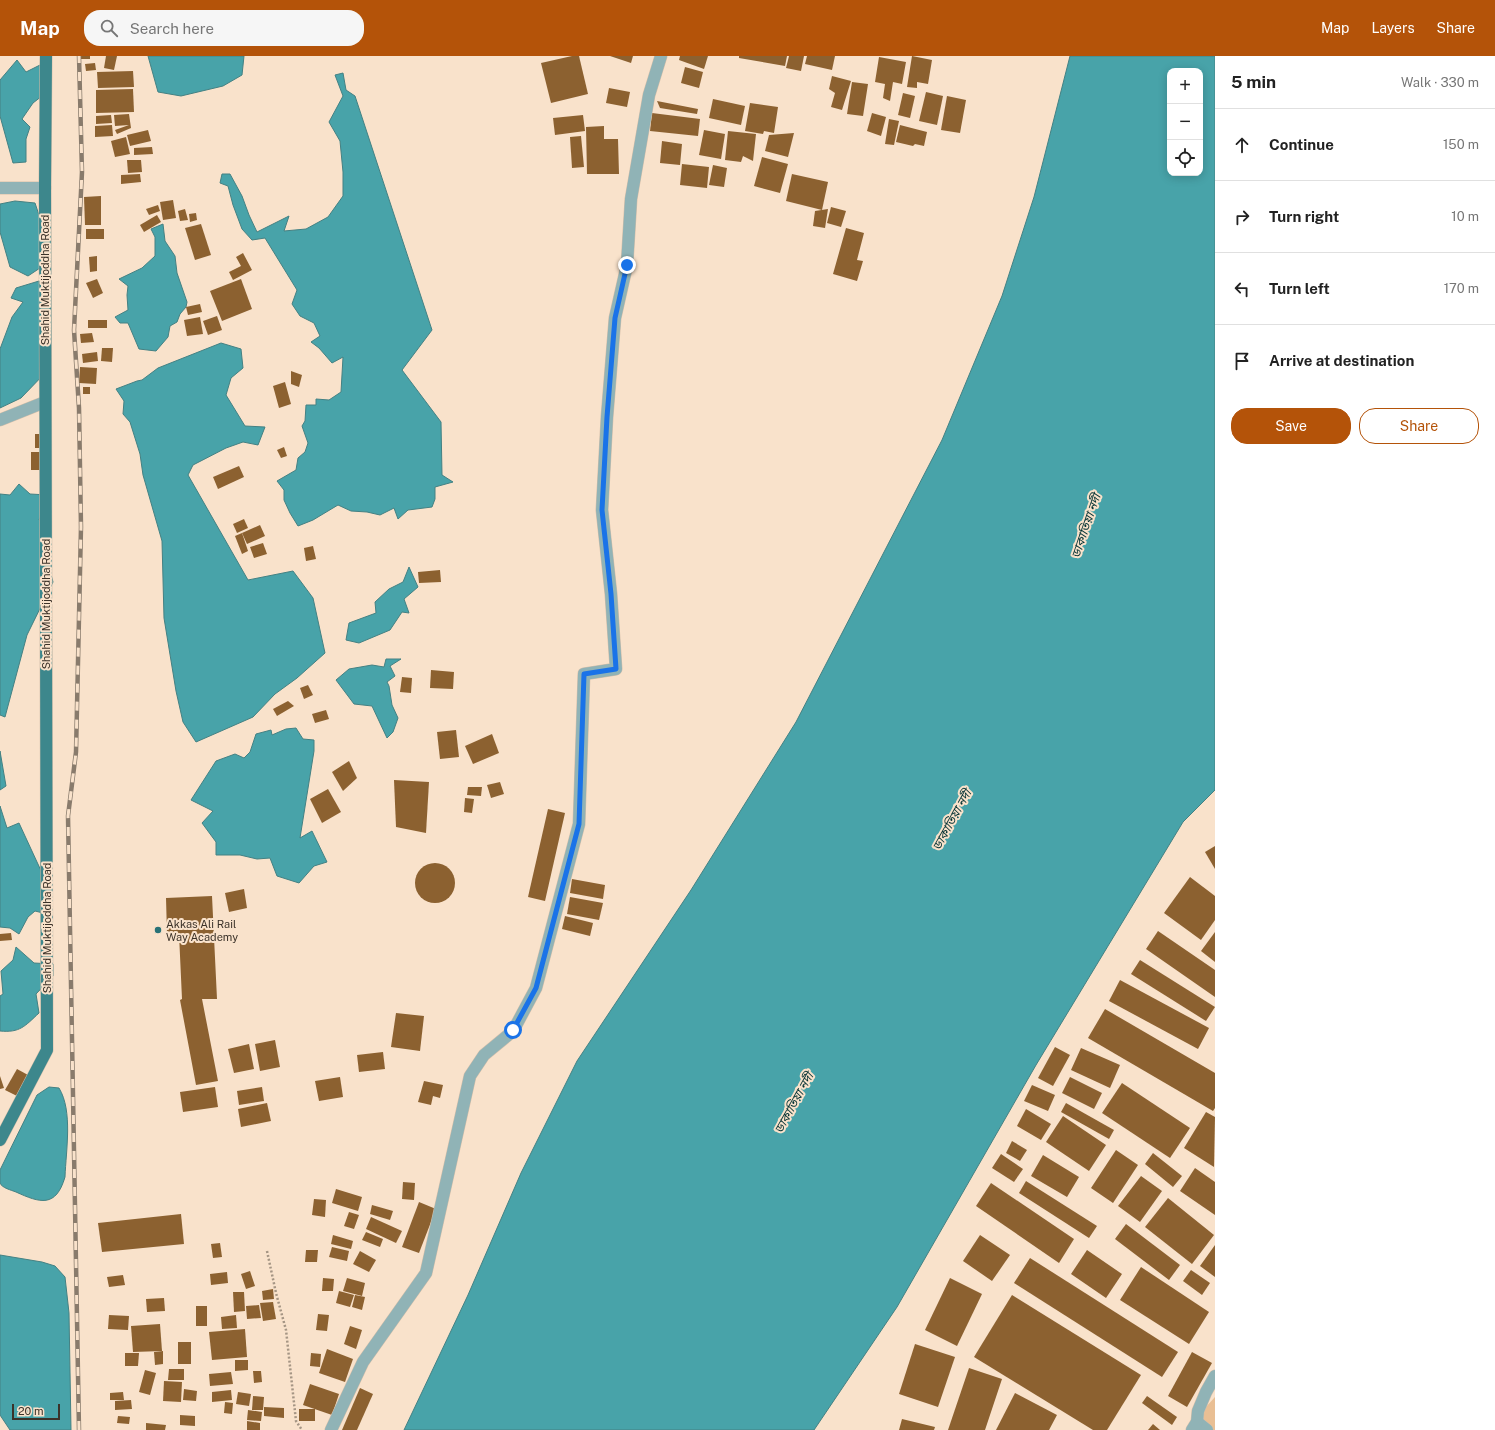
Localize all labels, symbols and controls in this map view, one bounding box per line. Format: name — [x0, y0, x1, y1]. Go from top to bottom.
search box — [84, 10, 364, 46]
text: Map — [20, 17, 60, 39]
icon: search — [98, 17, 120, 39]
text: Search here — [130, 20, 214, 37]
text: Map — [1321, 20, 1349, 36]
text: Layers — [1371, 20, 1415, 36]
text: Share — [1437, 20, 1475, 36]
map controls — [1167, 68, 1203, 176]
button: + — [1167, 68, 1203, 104]
text: 5 min — [1231, 72, 1276, 92]
text: Walk · 330 m — [1401, 75, 1479, 90]
button: − — [1167, 104, 1203, 140]
icon: ahead — [1231, 134, 1253, 156]
text: Continue — [1269, 136, 1334, 153]
text: 150 m — [1443, 137, 1479, 152]
button: locate — [1167, 140, 1203, 176]
icon: right — [1231, 206, 1253, 228]
text: Turn right — [1269, 208, 1339, 225]
text: 10 m — [1451, 209, 1479, 224]
street label: Shahid Muktijoddha Road — [39, 215, 51, 345]
route end — [618, 256, 636, 274]
icon: left — [1231, 278, 1253, 300]
text: Turn left — [1269, 280, 1330, 297]
text: 170 m — [1444, 281, 1479, 296]
icon: arrive — [1231, 350, 1253, 372]
text: Arrive at destination — [1269, 352, 1414, 369]
button: Save — [1231, 408, 1351, 444]
button: Share — [1359, 408, 1479, 444]
water label: ডাকাতিয়া নদী — [1068, 489, 1104, 560]
street label: Shahid Muktijoddha Road — [40, 539, 52, 669]
water label: ডাকাতিয়া নদী — [930, 785, 976, 853]
street label: Shahid Muktijoddha Road — [41, 863, 53, 993]
place label: Akkas Ali Rail Way Academy — [166, 918, 238, 943]
marker: Akkas Ali Rail Way Academy — [153, 925, 163, 935]
route start — [504, 1021, 522, 1039]
water label: ডাকাতিয়া নদী — [772, 1068, 818, 1136]
scale bar — [12, 1402, 60, 1421]
text: 20 m — [18, 1405, 43, 1417]

